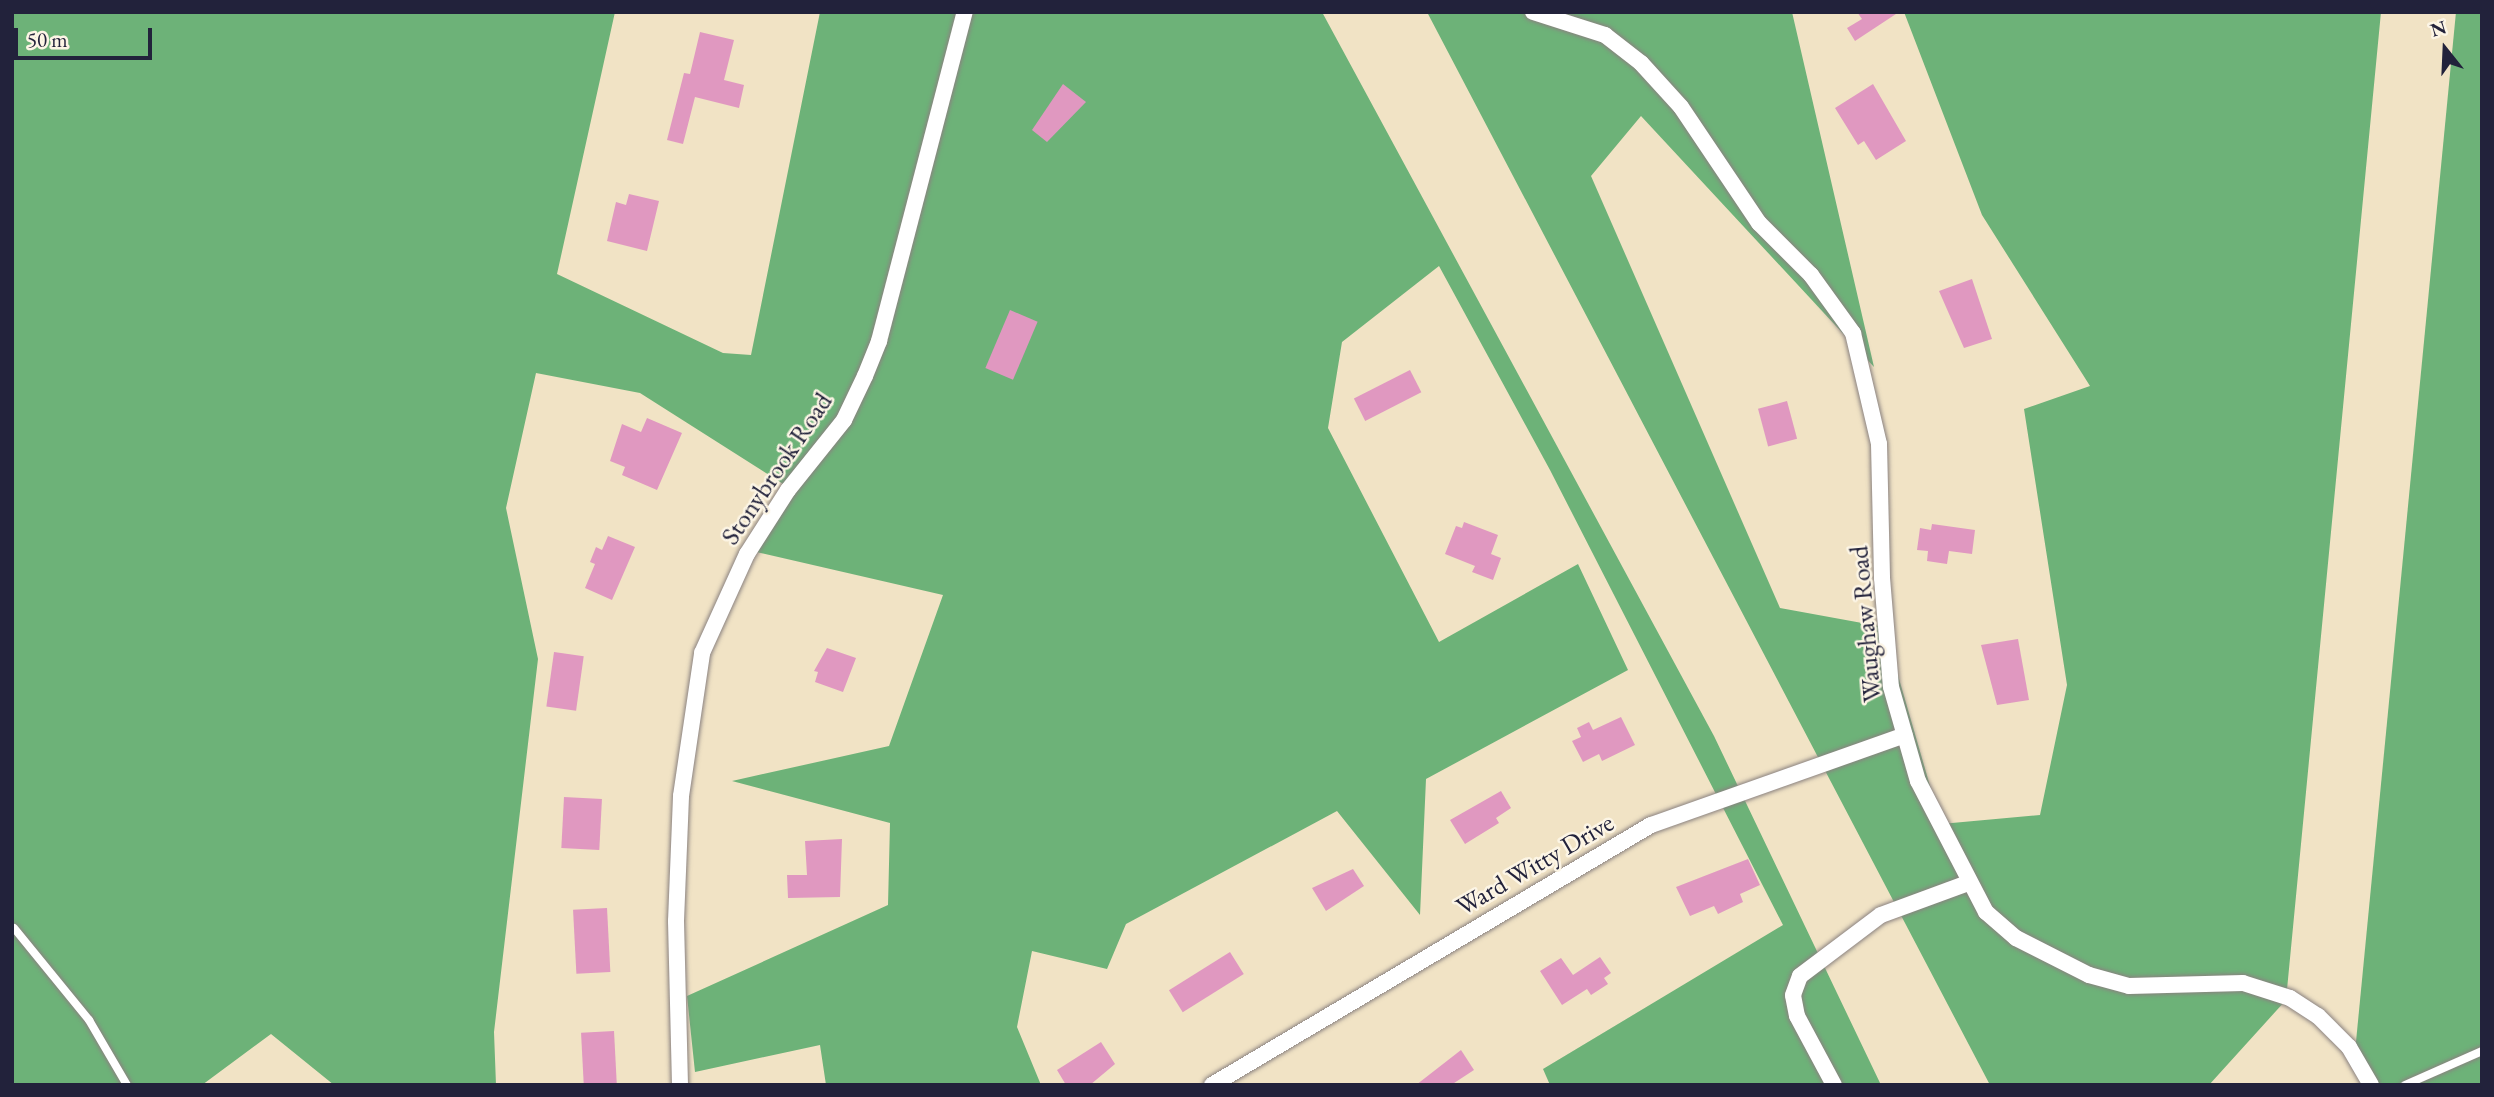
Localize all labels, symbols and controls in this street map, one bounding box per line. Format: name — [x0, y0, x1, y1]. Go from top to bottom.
scale bar — [18, 14, 156, 58]
north arrow — [2410, 14, 2480, 84]
text: N — [2427, 14, 2450, 43]
text: 50 m — [27, 26, 68, 53]
street label: Stonybrook Road — [715, 387, 839, 551]
street label: Waughaw Road — [1844, 544, 1888, 704]
street label: Ward Witty Drive — [1451, 807, 1619, 923]

